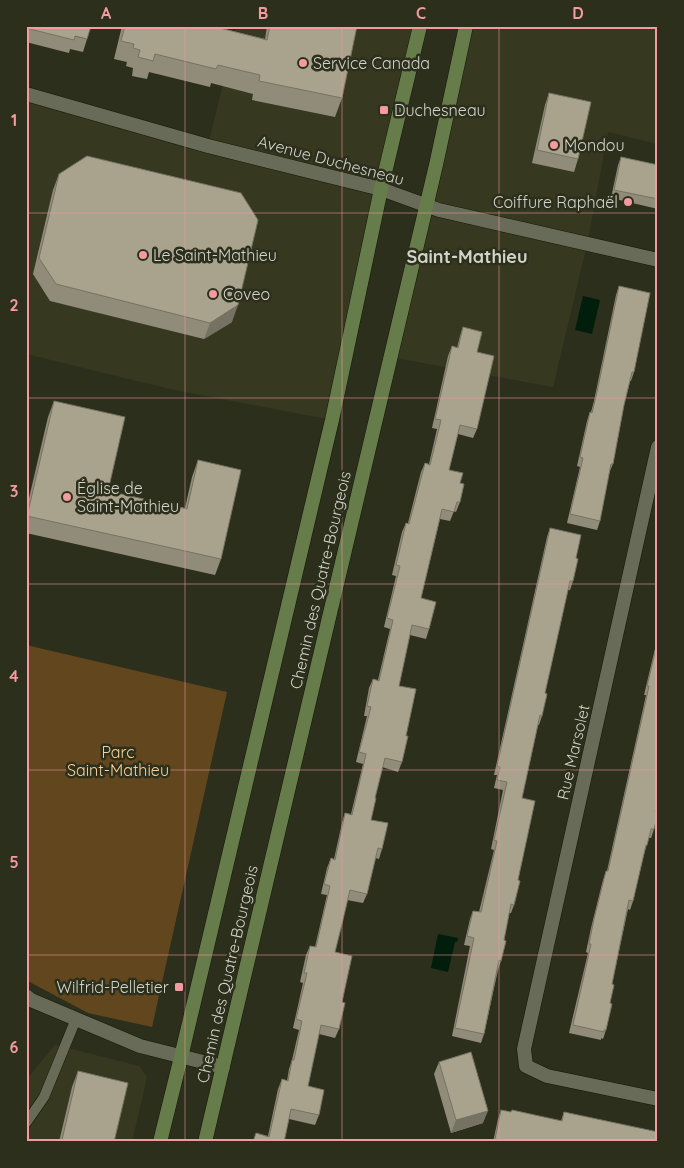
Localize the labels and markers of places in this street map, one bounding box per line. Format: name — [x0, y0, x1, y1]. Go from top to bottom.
place label: Service Canada — [313, 53, 430, 73]
marker: Service Canada — [297, 57, 309, 69]
place label: Duchesneau — [394, 100, 486, 120]
marker: Duchesneau — [378, 104, 390, 116]
place label: Mondou — [564, 135, 625, 155]
marker: Mondou — [548, 139, 560, 151]
place label: Coiffure Raphaël — [493, 192, 618, 212]
marker: Coiffure Raphaël — [622, 196, 634, 208]
place label: Le Saint-Mathieu — [153, 245, 277, 265]
marker: Le Saint-Mathieu — [137, 249, 149, 261]
place label: Coveo — [223, 284, 270, 304]
marker: Coveo — [207, 288, 219, 300]
place label: Église de Saint-Mathieu — [77, 478, 179, 516]
marker: Église de Saint-Mathieu — [61, 491, 73, 503]
place label: Wilfrid-Pelletier — [56, 977, 169, 997]
marker: Wilfrid-Pelletier — [173, 981, 185, 993]

